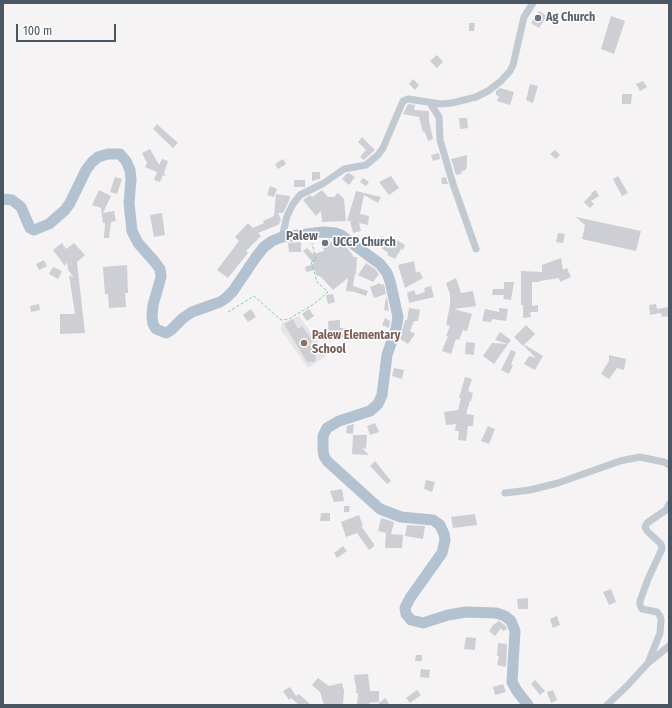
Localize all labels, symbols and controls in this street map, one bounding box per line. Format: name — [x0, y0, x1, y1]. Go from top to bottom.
place label: Ag Church — [546, 11, 595, 25]
marker: Ag Church — [533, 13, 543, 23]
scale bar — [18, 16, 118, 42]
text: 100 m — [23, 24, 52, 38]
district label: Palew — [286, 228, 318, 244]
place label: UCCP Church — [333, 236, 396, 250]
marker: UCCP Church — [320, 238, 330, 248]
place label: Palew Elementary School — [312, 329, 400, 357]
marker: Palew Elementary School — [299, 338, 309, 348]

